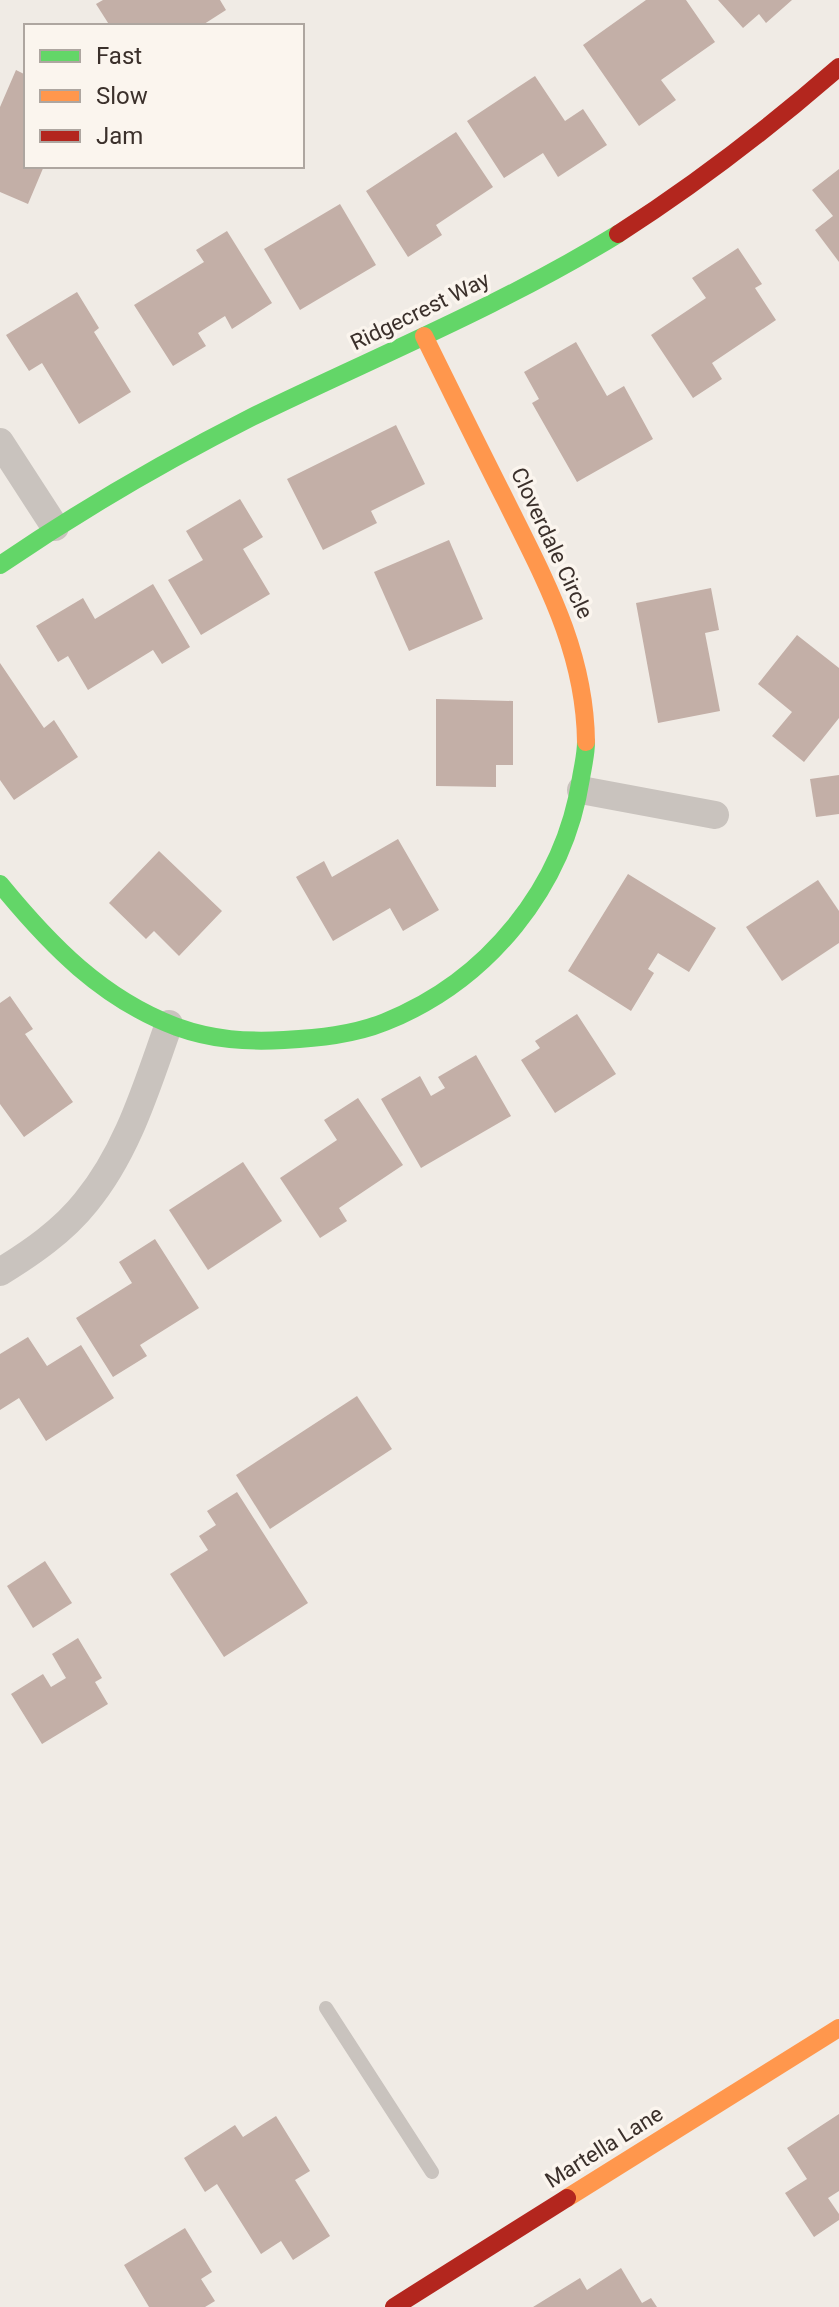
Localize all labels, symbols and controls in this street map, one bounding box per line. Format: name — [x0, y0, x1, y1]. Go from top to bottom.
legend — [24, 24, 304, 168]
text: Fast — [96, 42, 142, 70]
text: Slow — [96, 82, 148, 110]
text: Jam — [96, 122, 143, 150]
street label: Ridgecrest Way — [347, 266, 494, 355]
street label: Cloverdale Circle — [506, 463, 598, 623]
street label: Martella Lane — [541, 2101, 667, 2193]

